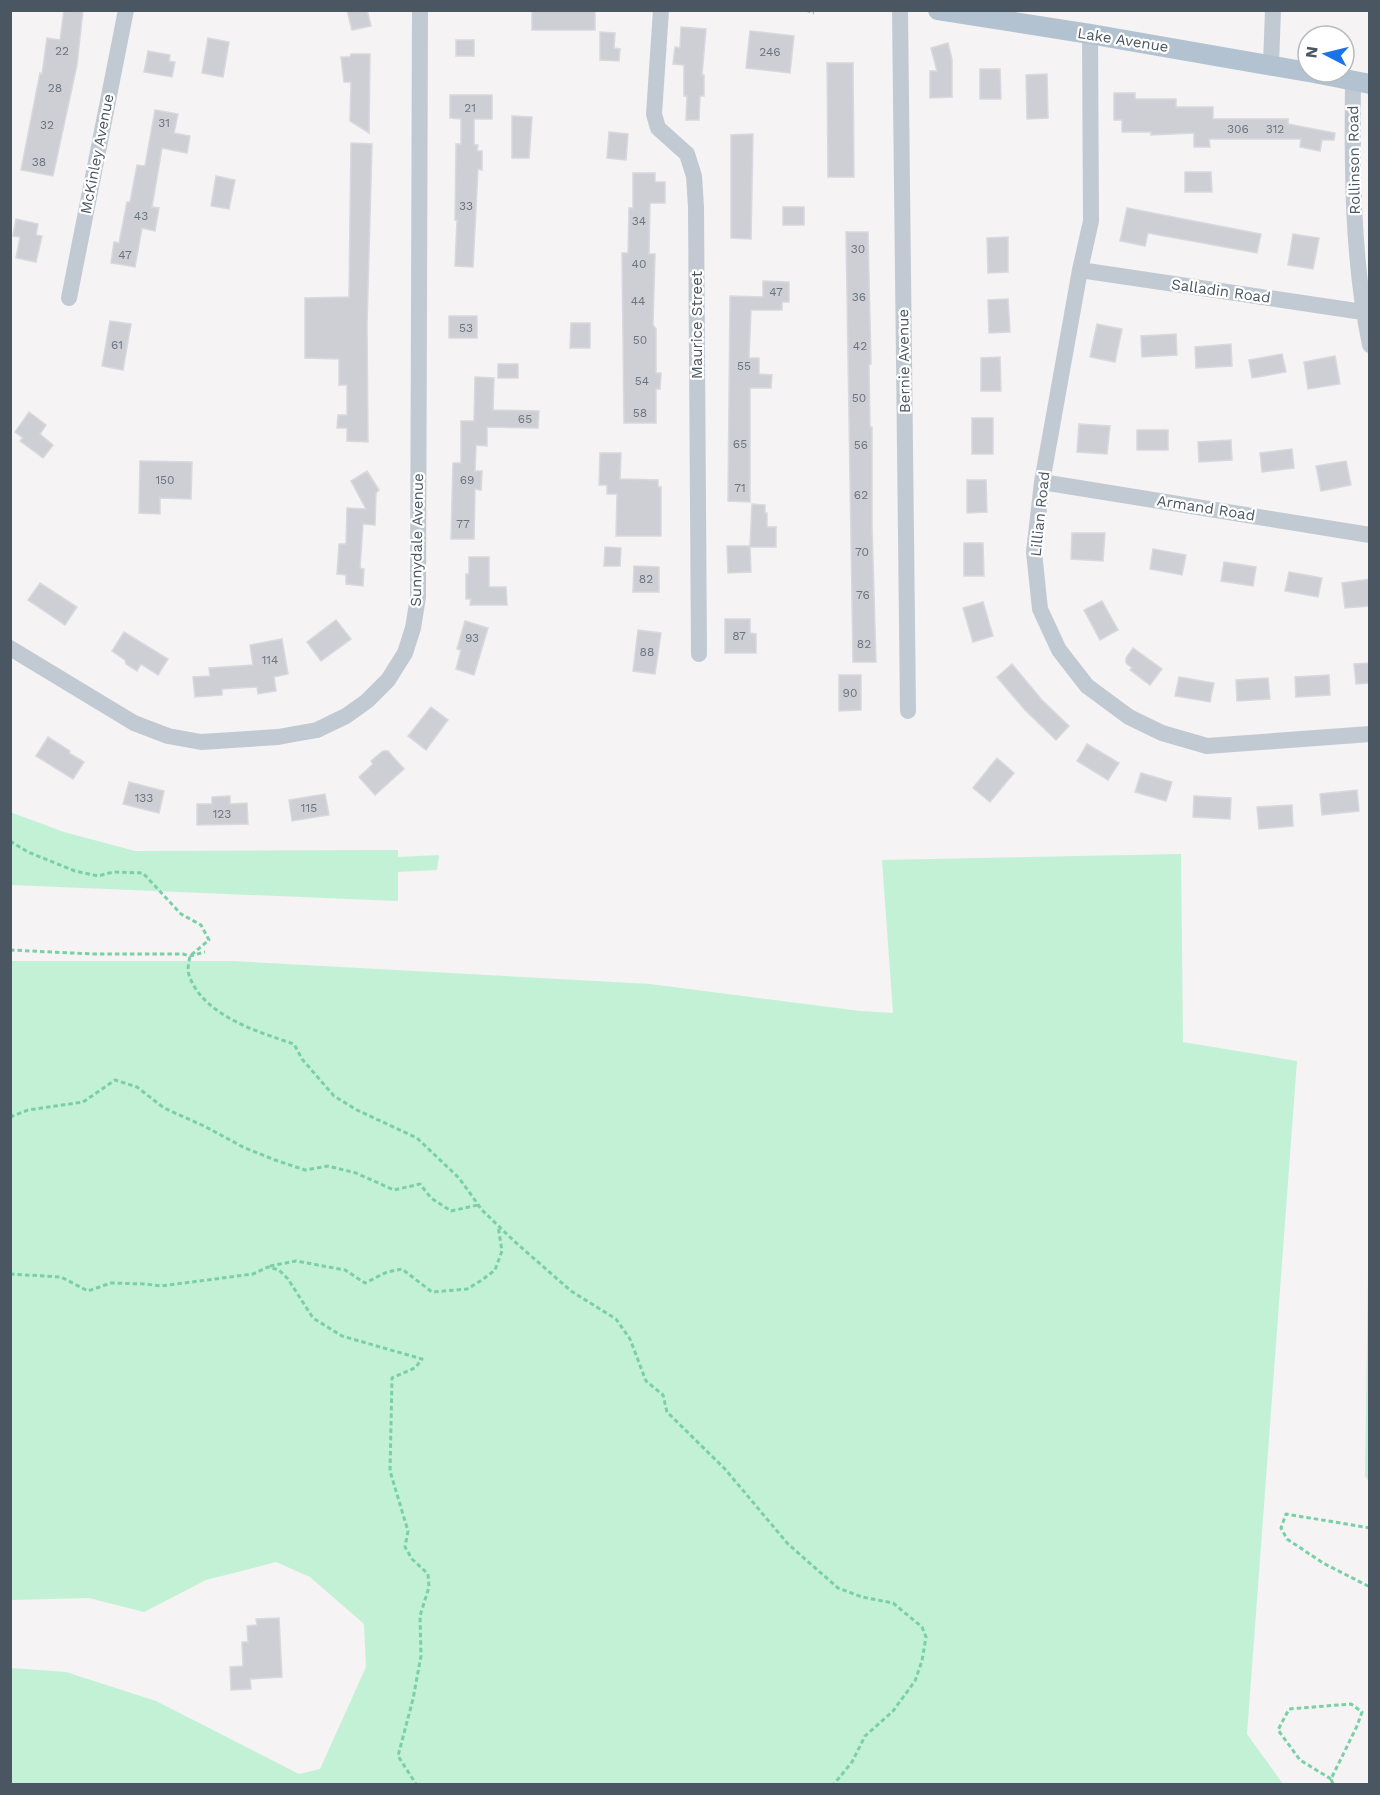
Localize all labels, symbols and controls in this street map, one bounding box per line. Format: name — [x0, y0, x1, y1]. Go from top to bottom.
street label: Lake Avenue — [1076, 24, 1170, 56]
north arrow — [1296, 24, 1356, 84]
house number: 22 — [55, 44, 69, 58]
house number: 246 — [759, 45, 781, 59]
text: N — [1301, 45, 1322, 59]
house number: 28 — [48, 81, 62, 95]
street label: McKinley Avenue — [77, 92, 117, 216]
house number: 21 — [464, 101, 476, 115]
street label: Rollinson Road — [1344, 105, 1364, 215]
house number: 31 — [158, 116, 170, 130]
house number: 32 — [40, 118, 54, 132]
house number: 306 — [1227, 122, 1249, 136]
house number: 312 — [1266, 122, 1284, 136]
house number: 38 — [32, 155, 46, 169]
house number: 33 — [459, 199, 473, 213]
house number: 43 — [134, 209, 148, 223]
house number: 34 — [632, 214, 646, 228]
house number: 30 — [851, 242, 865, 256]
house number: 47 — [118, 248, 132, 262]
house number: 40 — [632, 257, 646, 271]
street label: Maurice Street — [688, 270, 706, 379]
street label: Salladin Road — [1170, 275, 1272, 307]
house number: 47 — [769, 285, 783, 299]
house number: 36 — [852, 290, 866, 304]
house number: 44 — [631, 294, 645, 308]
street label: Bernie Avenue — [894, 309, 914, 413]
house number: 53 — [459, 321, 473, 335]
house number: 50 — [633, 333, 647, 347]
house number: 61 — [111, 338, 123, 352]
house number: 42 — [853, 339, 867, 353]
house number: 55 — [737, 359, 751, 373]
house number: 54 — [635, 374, 649, 388]
house number: 50 — [852, 391, 866, 405]
house number: 58 — [633, 406, 647, 420]
house number: 65 — [518, 412, 532, 426]
house number: 65 — [733, 437, 747, 451]
house number: 56 — [854, 438, 868, 452]
street label: Lillian Road — [1027, 470, 1053, 558]
house number: 150 — [155, 473, 175, 487]
street label: Sunnydale Avenue — [407, 473, 427, 607]
house number: 69 — [460, 473, 474, 487]
house number: 71 — [734, 481, 746, 495]
house number: 62 — [854, 488, 868, 502]
street label: Armand Road — [1156, 491, 1256, 525]
house number: 77 — [456, 517, 470, 531]
house number: 70 — [855, 545, 869, 559]
house number: 82 — [639, 572, 653, 586]
house number: 76 — [856, 588, 870, 602]
house number: 87 — [732, 629, 746, 643]
house number: 93 — [465, 631, 479, 645]
house number: 82 — [857, 637, 871, 651]
house number: 88 — [640, 645, 654, 659]
house number: 114 — [262, 653, 278, 667]
house number: 90 — [843, 686, 857, 700]
house number: 133 — [135, 791, 153, 805]
house number: 115 — [301, 801, 317, 815]
house number: 123 — [213, 807, 231, 821]

